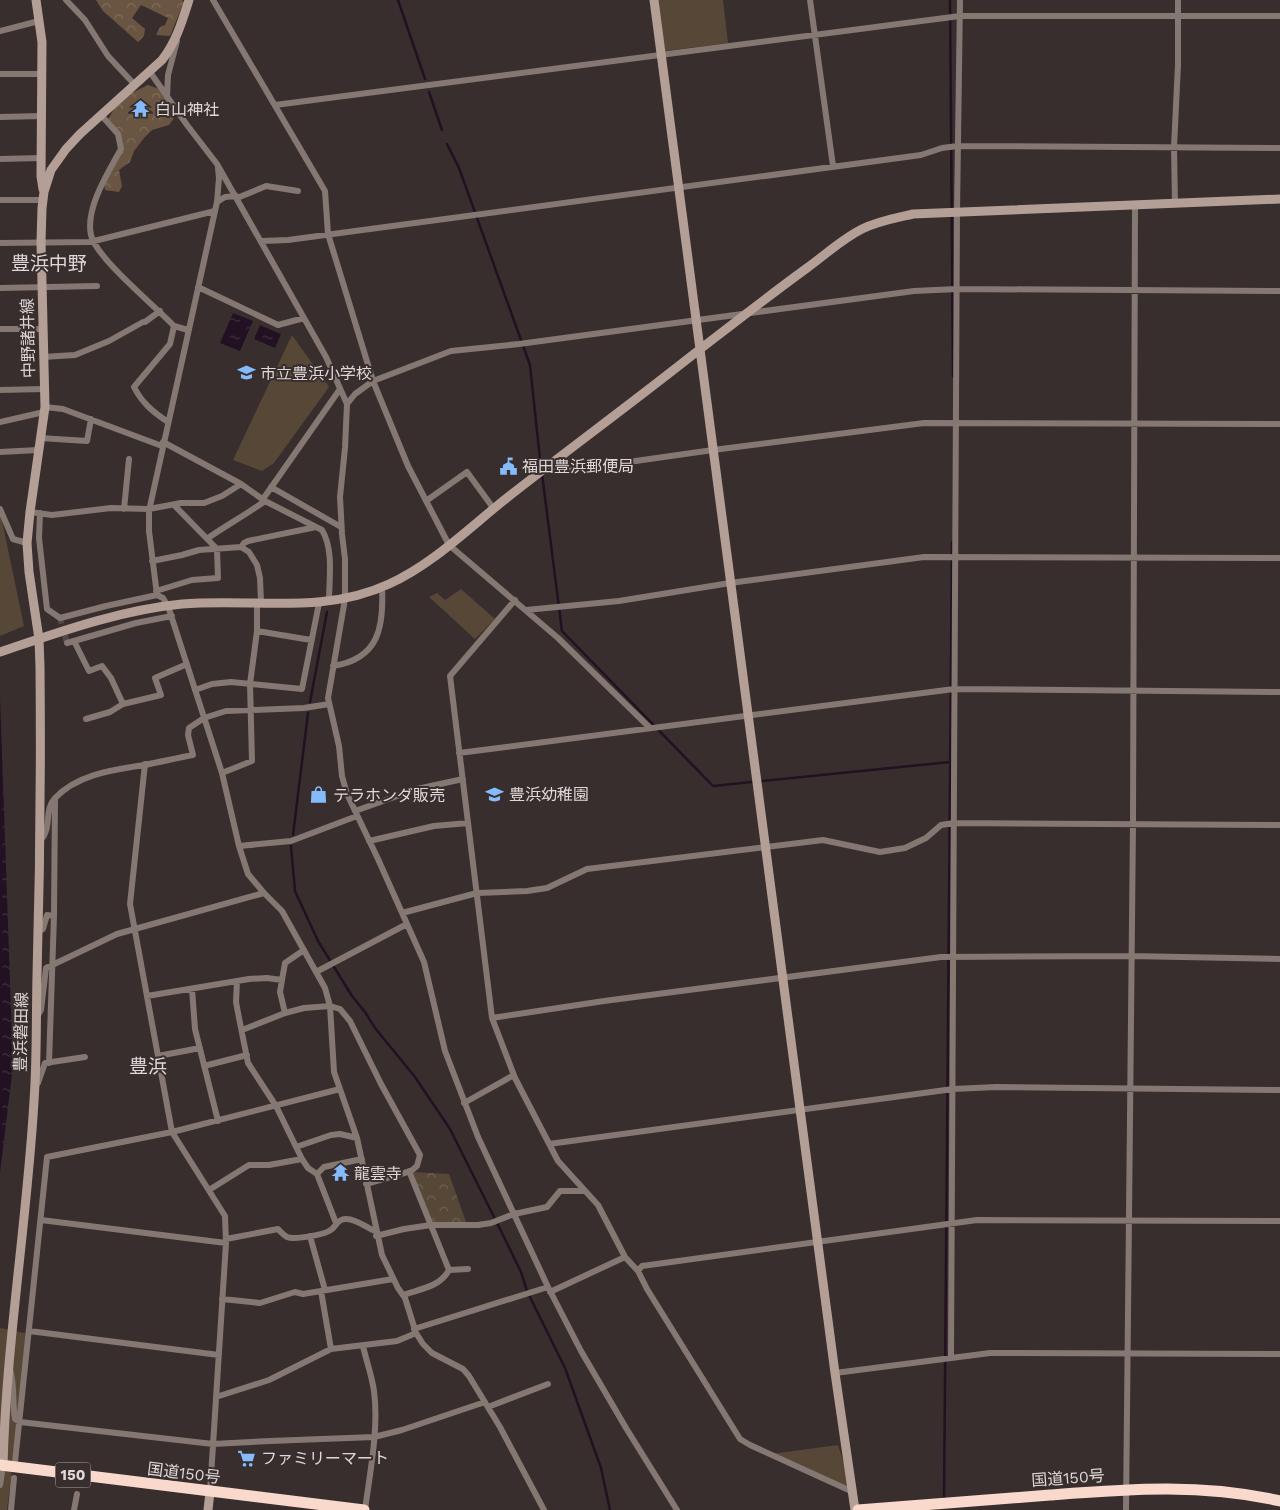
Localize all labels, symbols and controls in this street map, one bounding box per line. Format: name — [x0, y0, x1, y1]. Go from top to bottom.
temple icon: 白山神社 — [131, 99, 151, 119]
place label: 白山神社 — [155, 100, 219, 119]
district label: 豊浜中野 — [11, 252, 87, 275]
street label: 中野諸井線 — [18, 298, 38, 378]
school or university icon: 市立豊浜小学校 — [236, 363, 256, 383]
place label: 市立豊浜小学校 — [260, 364, 372, 383]
public building icon: 福田豊浜郵便局 — [498, 456, 518, 476]
place label: 福田豊浜郵便局 — [522, 457, 634, 476]
school or university icon: 豊浜幼稚園 — [485, 784, 505, 804]
shop icon: テラホンダ販売 — [309, 785, 329, 805]
place label: 豊浜幼稚園 — [509, 785, 589, 804]
place label: テラホンダ販売 — [333, 786, 445, 805]
street label: 豊浜磐田線 — [11, 992, 31, 1072]
district label: 豊浜 — [129, 1055, 167, 1078]
temple icon: 龍雲寺 — [330, 1163, 350, 1183]
place label: 龍雲寺 — [354, 1164, 402, 1183]
supermarket icon: ファミリーマート — [237, 1448, 257, 1468]
place label: ファミリーマート — [261, 1449, 389, 1468]
street label: 国道150号 — [146, 1459, 222, 1487]
road number: 150 — [56, 1462, 90, 1488]
street label: 国道150号 — [1031, 1466, 1105, 1490]

